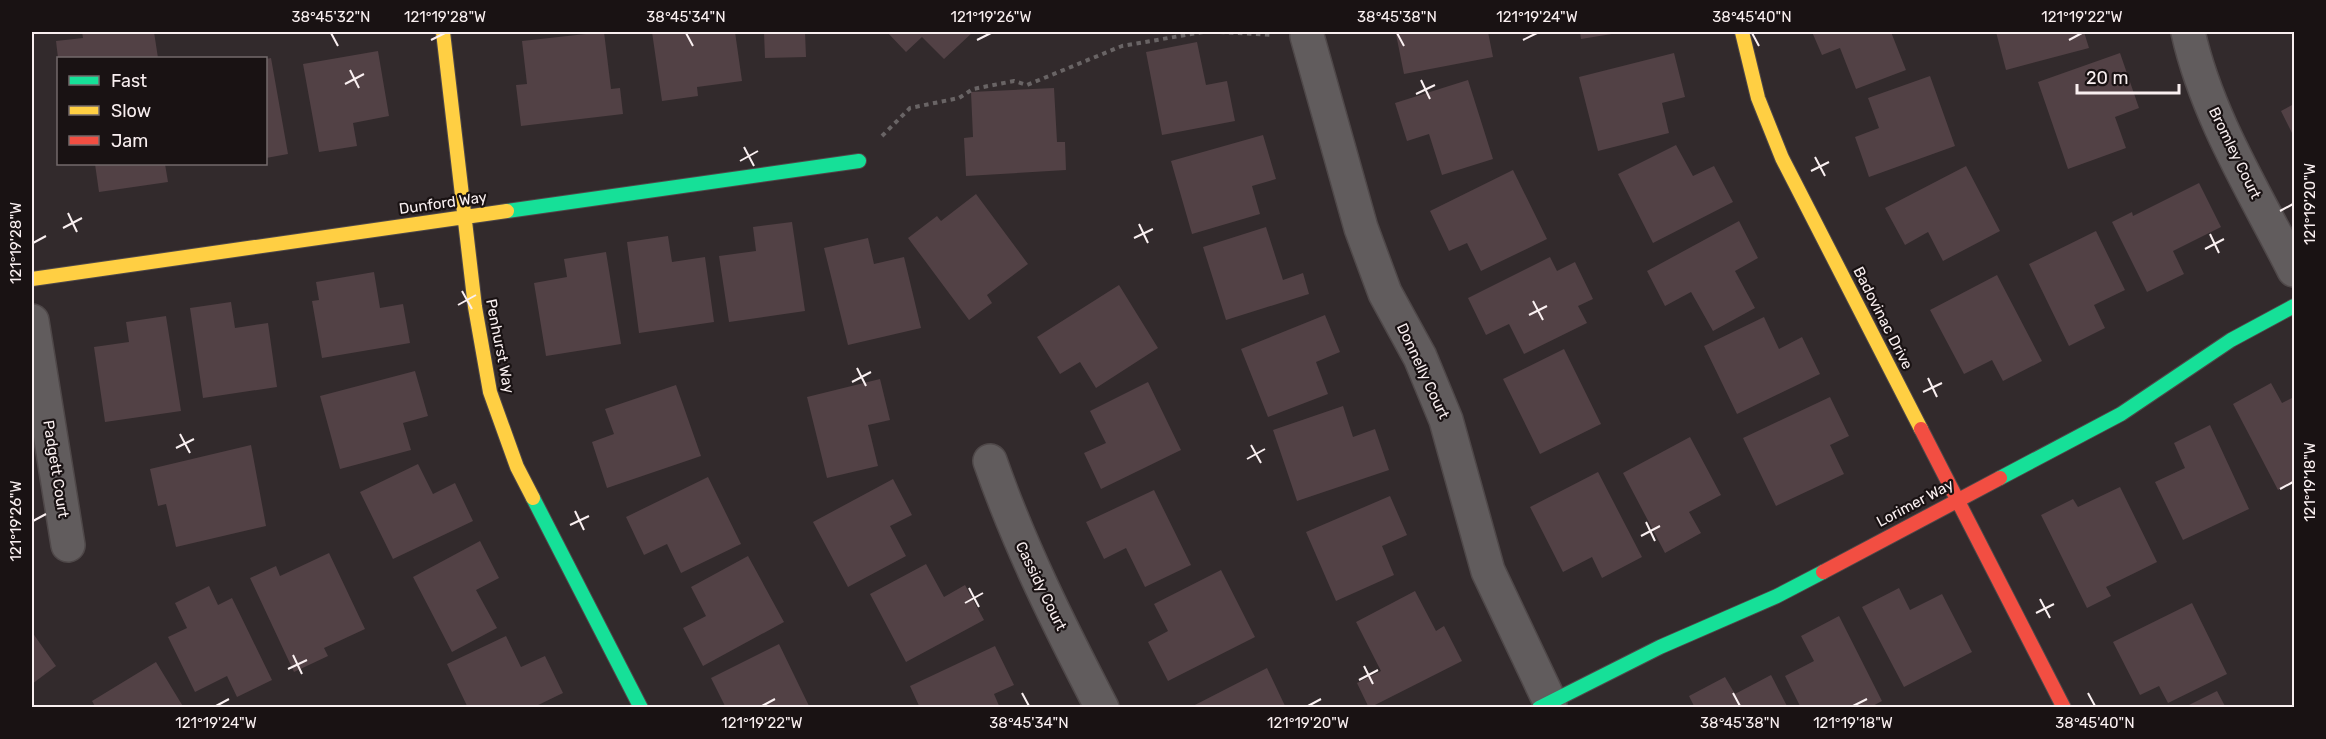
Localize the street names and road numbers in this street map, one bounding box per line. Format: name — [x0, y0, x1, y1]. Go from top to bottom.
street label: Bromley Court — [2205, 104, 2265, 202]
street label: Dunford Way — [398, 188, 488, 218]
street label: Badovinac Drive — [1849, 264, 1917, 372]
street label: Penhurst Way — [482, 297, 518, 395]
street label: Donnelly Court — [1393, 320, 1453, 422]
street label: Padgett Court — [39, 419, 73, 519]
street label: Lorimer Way — [1873, 475, 1957, 531]
street label: Cassidy Court — [1012, 539, 1070, 634]

